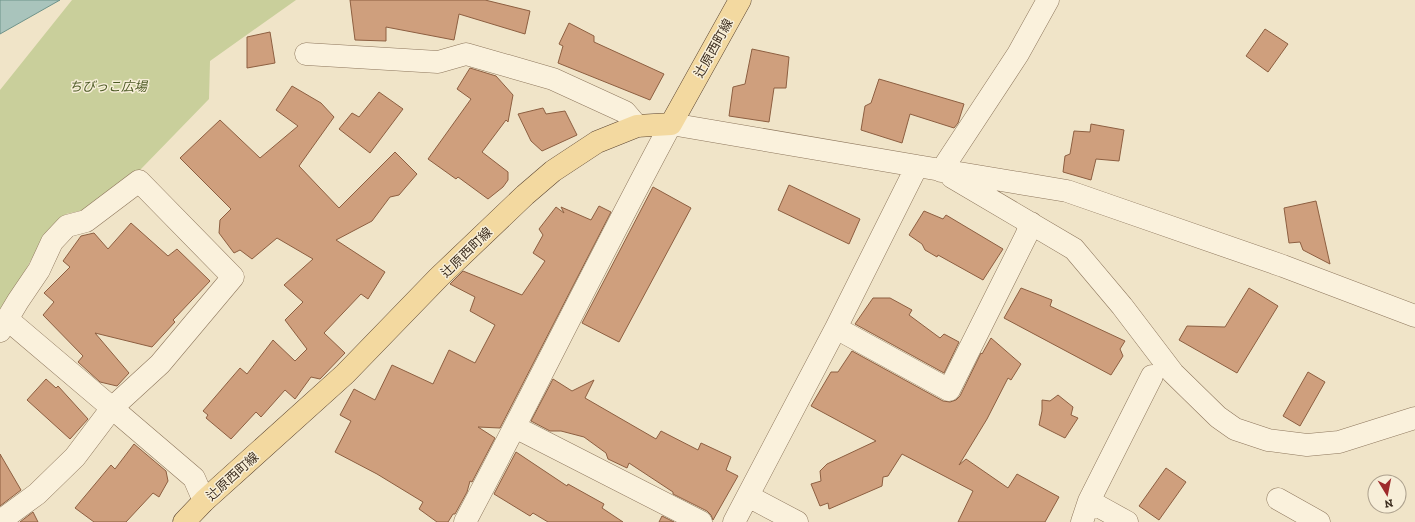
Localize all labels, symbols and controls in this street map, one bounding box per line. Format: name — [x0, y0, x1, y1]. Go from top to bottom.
street label: 辻原西町線 — [691, 16, 736, 80]
park label: ちびっこ広場 — [69, 79, 149, 94]
street label: 辻原西町線 — [438, 224, 495, 280]
street label: 辻原西町線 — [203, 449, 262, 504]
north arrow — [1367, 474, 1407, 514]
text: N — [1383, 496, 1394, 511]

